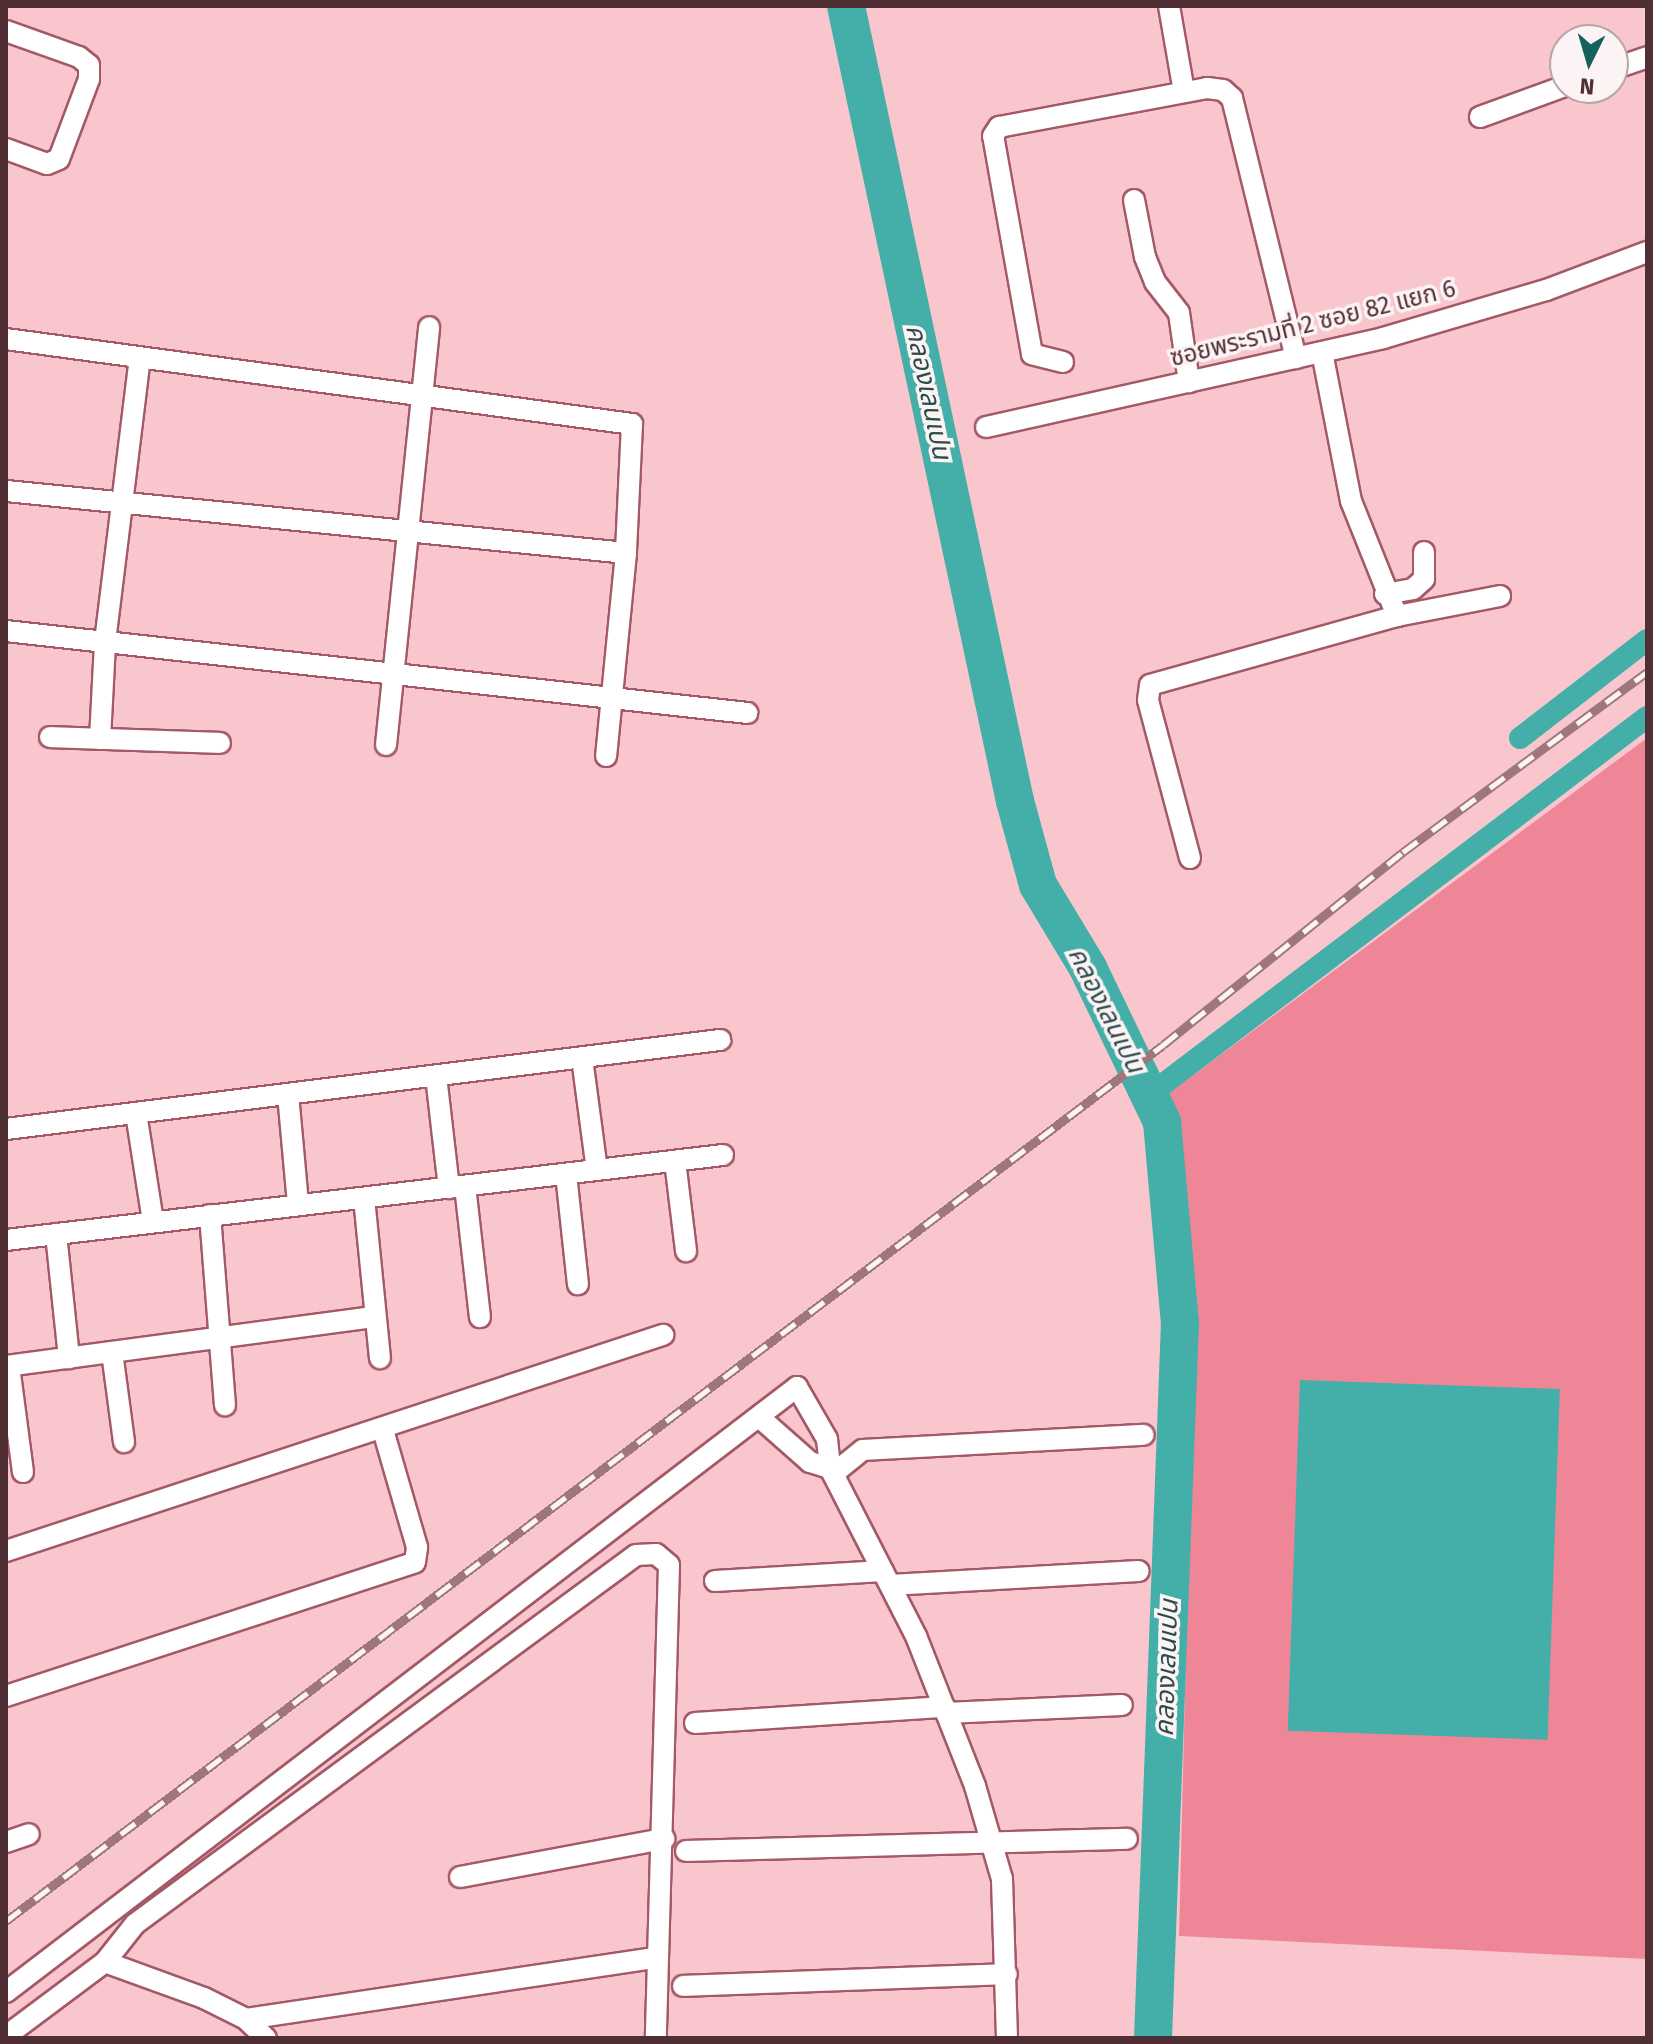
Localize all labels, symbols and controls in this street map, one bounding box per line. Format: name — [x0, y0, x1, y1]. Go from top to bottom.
north arrow — [1549, 24, 1629, 104]
text: N — [1579, 72, 1595, 100]
street label: ซอยพระรามที่ 2 ซอย 82 แยก 6 — [1167, 275, 1459, 373]
water label: คลองเลนเปน — [899, 322, 957, 462]
water label: คลองเลนเปน — [1061, 942, 1151, 1078]
water label: คลองเลนเปน — [1149, 1599, 1185, 1737]

